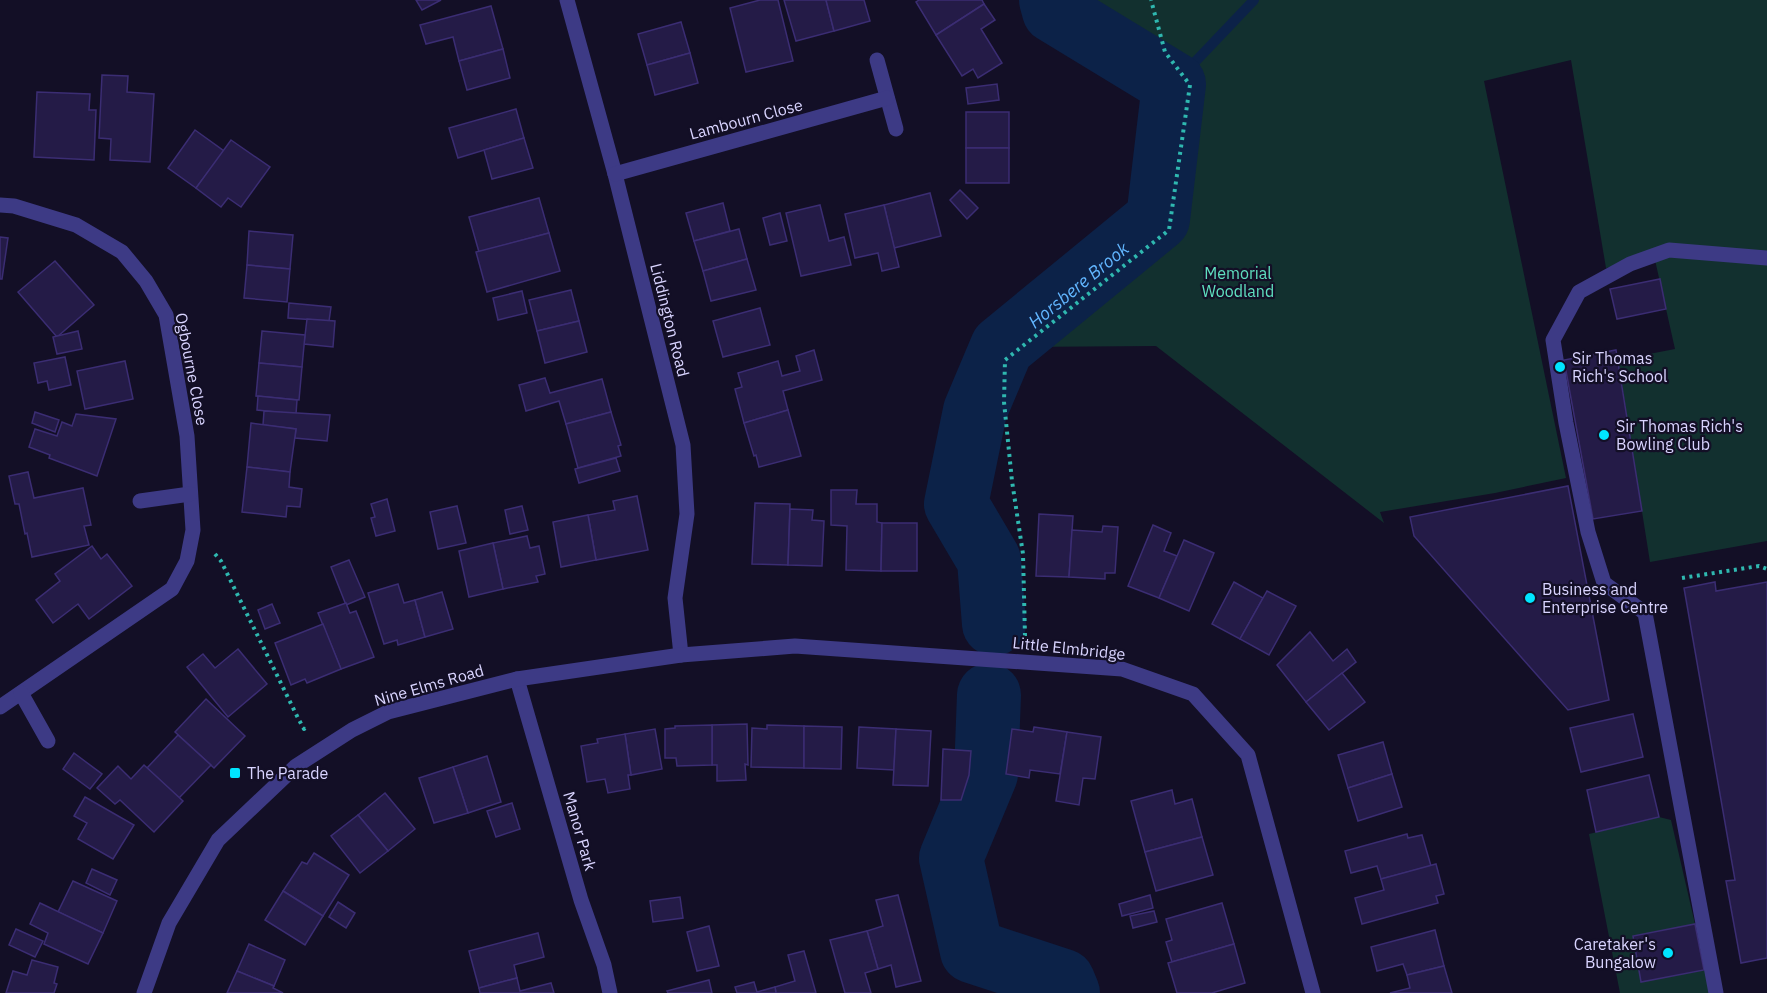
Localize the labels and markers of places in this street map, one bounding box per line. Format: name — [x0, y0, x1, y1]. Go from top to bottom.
place label: Sir Thomas Rich's School — [1572, 348, 1667, 386]
marker: Sir Thomas Rich's School — [1553, 360, 1567, 374]
place label: Sir Thomas Rich's Bowling Club — [1616, 416, 1743, 454]
marker: Sir Thomas Rich's Bowling Club — [1597, 428, 1611, 442]
place label: Business and Enterprise Centre — [1542, 579, 1668, 617]
marker: Business and Enterprise Centre — [1523, 591, 1537, 605]
place label: The Parade — [247, 763, 329, 783]
marker: The Parade — [228, 766, 242, 780]
place label: Caretaker's Bungalow — [1574, 934, 1656, 972]
marker: Caretaker's Bungalow — [1661, 946, 1675, 960]

